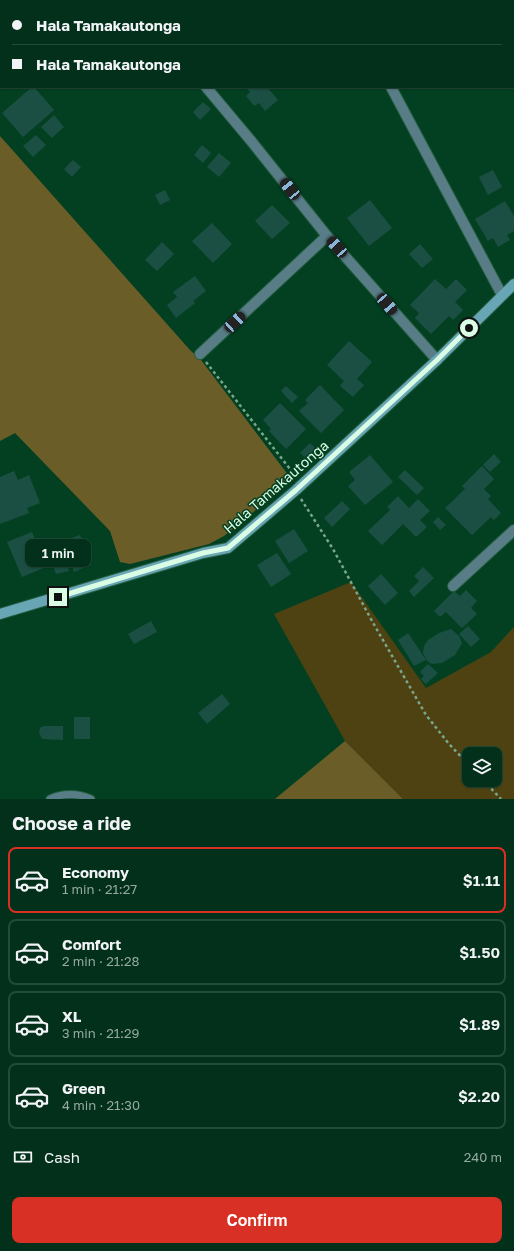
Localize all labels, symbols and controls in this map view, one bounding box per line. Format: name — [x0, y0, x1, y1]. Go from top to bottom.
text: Hala Tamakautonga — [36, 16, 181, 34]
text: Hala Tamakautonga — [36, 55, 181, 73]
car — [278, 176, 302, 202]
car — [325, 234, 349, 260]
car — [375, 291, 399, 317]
car — [222, 309, 248, 335]
route start — [460, 319, 478, 337]
street label: Hala Tamakautonga — [220, 436, 332, 537]
callout: 1 min — [25, 539, 91, 567]
text: 1 min — [42, 545, 74, 561]
route end — [49, 588, 67, 606]
map controls — [462, 747, 502, 787]
button: layers — [462, 747, 502, 787]
text: Choose a ride — [12, 812, 131, 834]
icon: car — [14, 862, 50, 898]
text: Economy — [62, 863, 129, 881]
text: $1.11 — [463, 871, 500, 889]
text: 1 min · 21:27 — [62, 881, 137, 897]
icon: car — [14, 934, 50, 970]
text: Comfort — [62, 935, 121, 953]
text: $1.50 — [459, 943, 500, 961]
text: 2 min · 21:28 — [62, 953, 139, 969]
icon: car — [14, 1006, 50, 1042]
text: XL — [62, 1007, 81, 1025]
text: $1.89 — [459, 1015, 500, 1033]
text: 3 min · 21:29 — [62, 1025, 139, 1041]
icon: car — [14, 1078, 50, 1114]
text: Green — [62, 1079, 105, 1097]
text: $2.20 — [458, 1087, 500, 1105]
text: 4 min · 21:30 — [62, 1097, 140, 1113]
icon: cash — [12, 1146, 34, 1168]
text: Cash — [44, 1148, 80, 1166]
text: 240 m — [464, 1149, 502, 1165]
button: Confirm — [12, 1197, 502, 1243]

